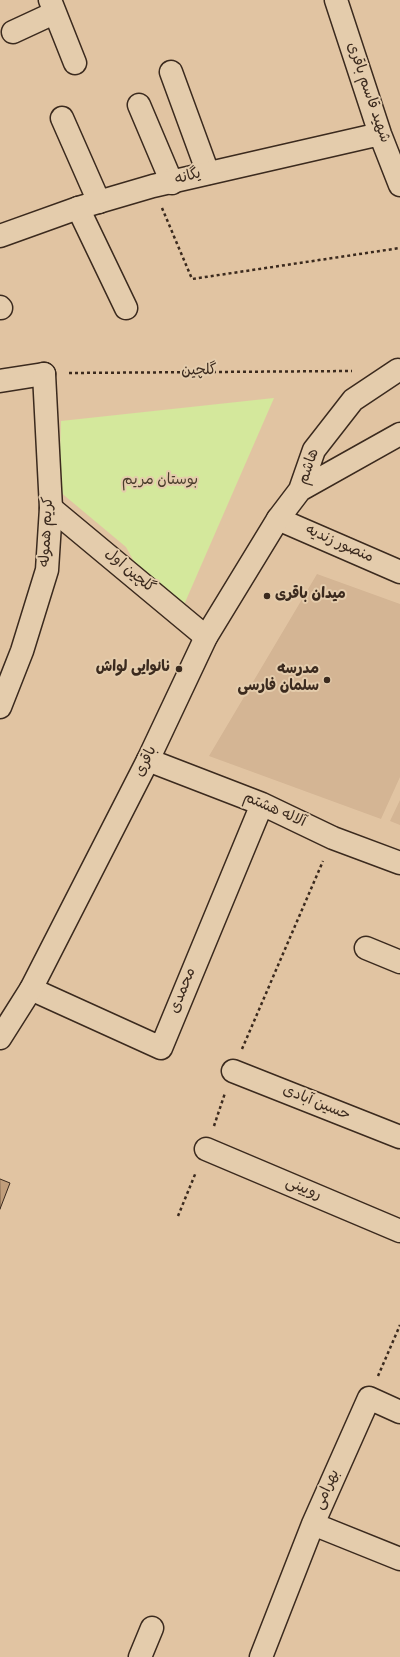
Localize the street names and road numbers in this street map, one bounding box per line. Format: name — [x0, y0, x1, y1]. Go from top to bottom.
street label: شهید قاسم باقری — [341, 40, 393, 146]
street label: یگانه — [173, 166, 203, 190]
street label: گلچین — [181, 363, 217, 381]
street label: هاشم — [296, 447, 324, 487]
street label: کریم هموله — [37, 496, 59, 568]
street label: منصور زندیه — [302, 522, 376, 568]
street label: گلچین اول — [100, 546, 158, 598]
street label: باقری — [132, 744, 162, 780]
street label: آلاله هشتم — [240, 789, 308, 833]
street label: محمدی — [167, 966, 201, 1016]
street label: حسین آبادی — [280, 1082, 352, 1126]
street label: رویینی — [282, 1174, 324, 1206]
street label: بهرامی — [311, 1467, 345, 1513]

